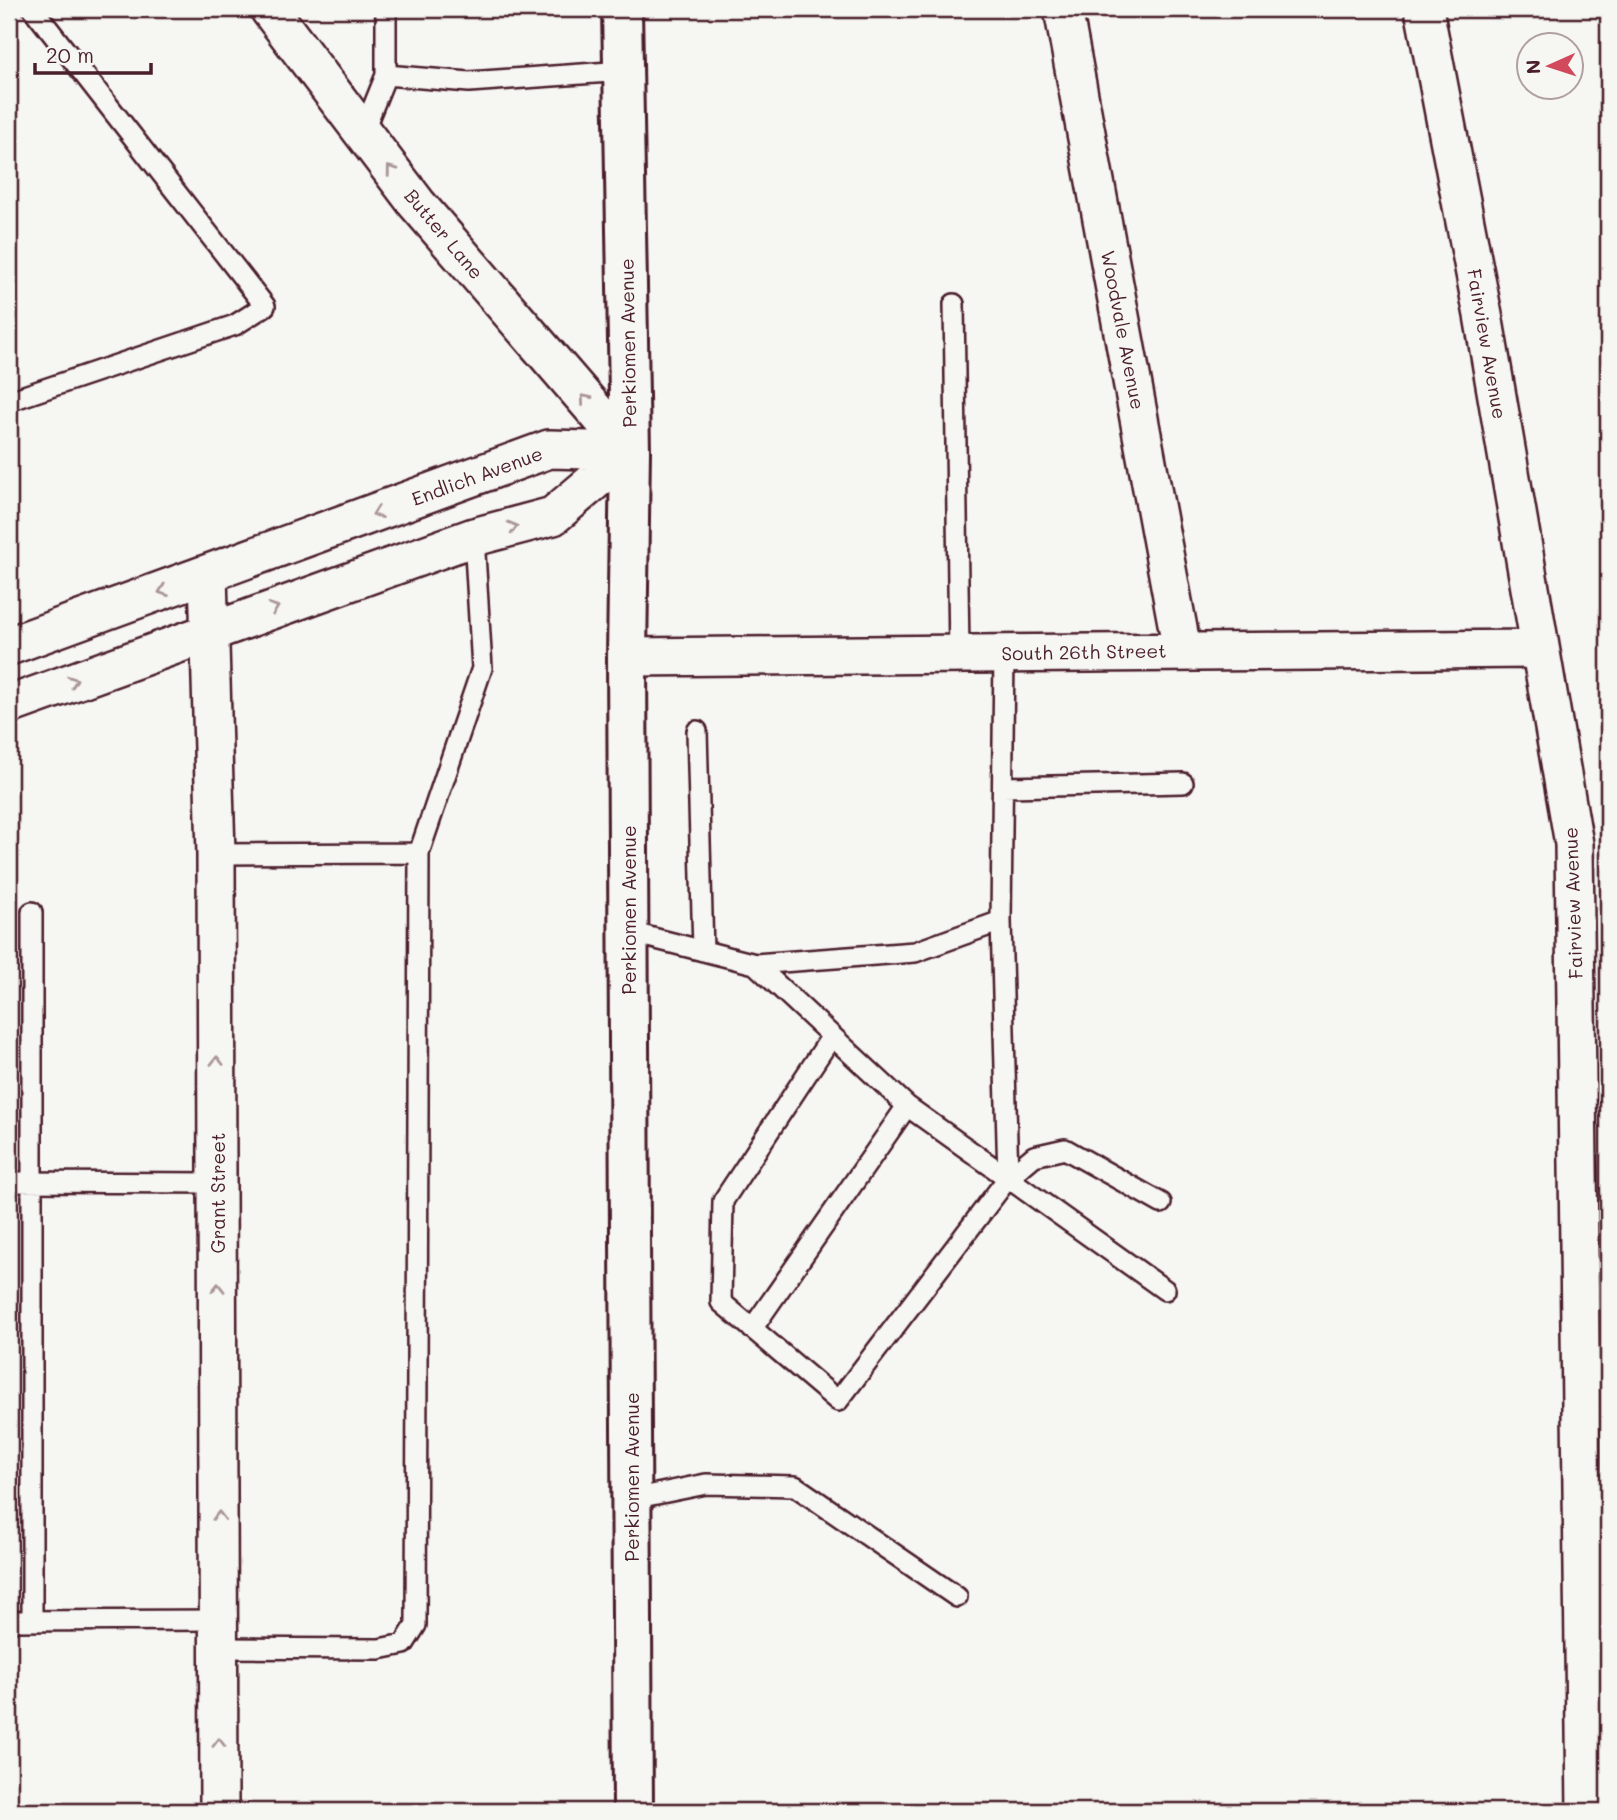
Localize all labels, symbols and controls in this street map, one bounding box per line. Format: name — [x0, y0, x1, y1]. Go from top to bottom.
scale bar — [35, 32, 150, 76]
north arrow — [1516, 32, 1586, 102]
text: 20 m — [46, 41, 94, 68]
text: N — [1520, 59, 1545, 75]
one-way arrow — [387, 165, 400, 177]
street label: Butter Lane — [399, 183, 489, 284]
street label: Woodvale Avenue — [1096, 248, 1151, 412]
street label: Perkiomen Avenue — [614, 258, 641, 428]
street label: Fairview Avenue — [1462, 267, 1513, 421]
one-way arrow — [581, 395, 593, 408]
street label: Endlich Avenue — [408, 440, 546, 511]
one-way arrow — [371, 504, 383, 518]
one-way arrow — [507, 521, 519, 535]
one-way arrow — [158, 583, 170, 597]
one-way arrow — [268, 602, 280, 616]
street label: South 26th Street — [1001, 638, 1167, 665]
one-way arrow — [66, 676, 78, 690]
street label: Perkiomen Avenue — [616, 825, 641, 995]
street label: Fairview Avenue — [1557, 827, 1588, 979]
one-way arrow — [209, 1055, 225, 1065]
street label: Grant Street — [205, 1133, 230, 1253]
one-way arrow — [210, 1282, 226, 1293]
street label: Perkiomen Avenue — [619, 1392, 644, 1562]
one-way arrow — [211, 1510, 227, 1520]
one-way arrow — [211, 1737, 227, 1748]

